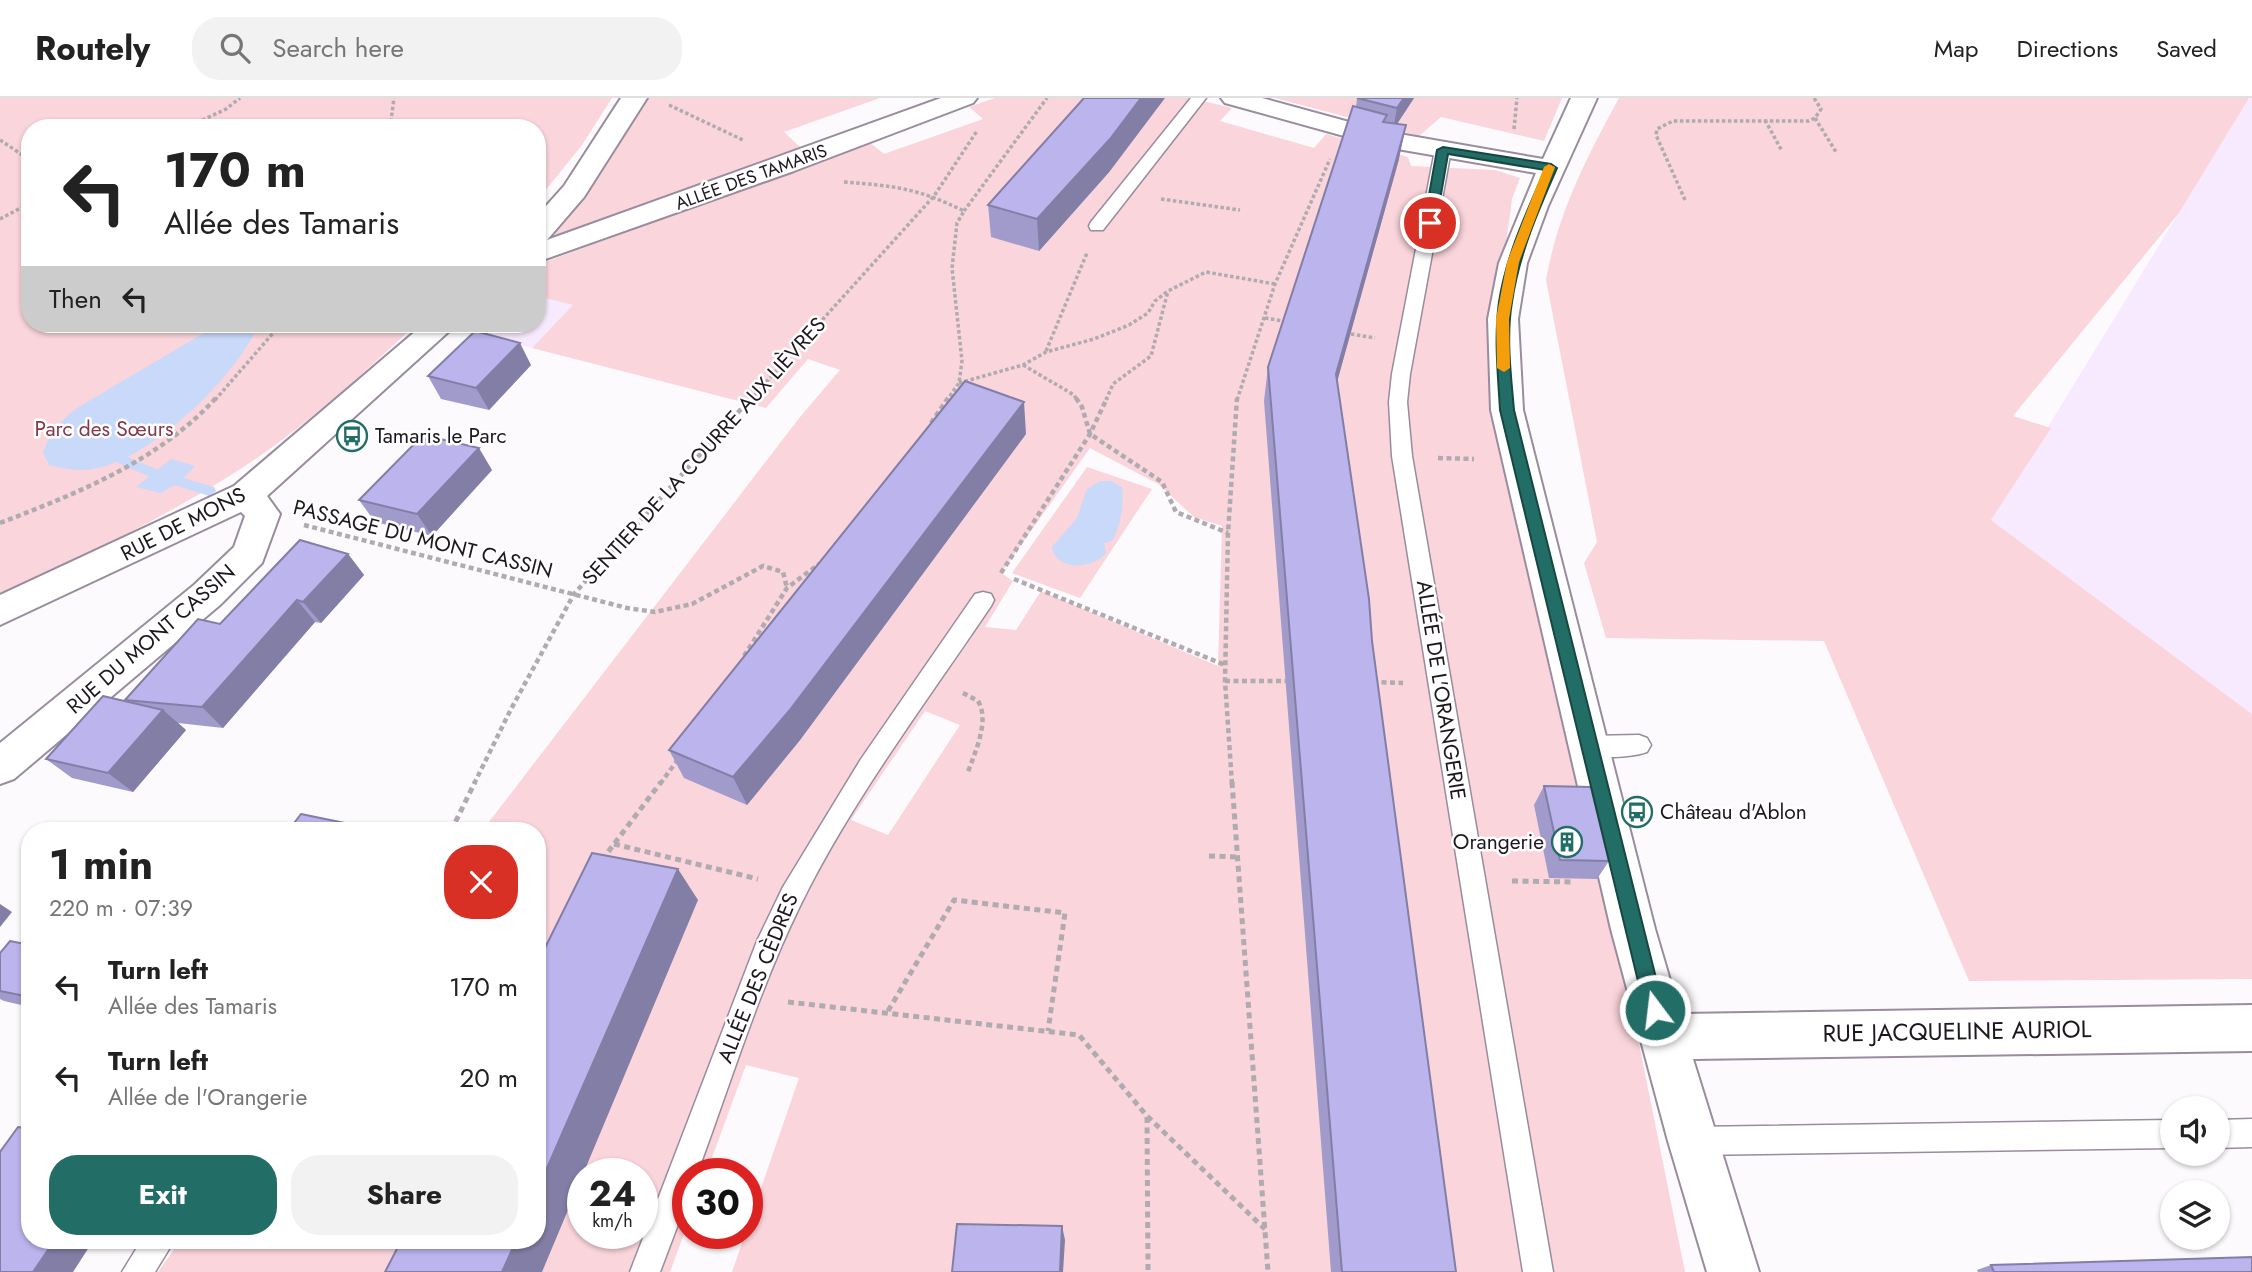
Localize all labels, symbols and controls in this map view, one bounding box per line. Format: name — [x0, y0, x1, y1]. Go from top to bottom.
search box — [192, 17, 682, 80]
text: Routely — [35, 25, 150, 72]
icon: search — [216, 29, 254, 67]
text: Search here — [272, 29, 404, 67]
text: Map — [1934, 31, 1979, 66]
text: Directions — [2017, 31, 2118, 66]
text: Saved — [2156, 31, 2217, 66]
text: 170 m — [164, 135, 306, 205]
street label: ALLÉE DES TAMARIS — [671, 137, 831, 217]
icon: left — [49, 147, 140, 238]
pin — [1400, 193, 1460, 253]
text: Allée des Tamaris — [164, 200, 399, 246]
icon: arrive — [1411, 204, 1449, 242]
text: Then — [49, 280, 102, 318]
icon: left — [116, 280, 154, 318]
street label: SENTIER DE LA COURRE AUX LIÈVRES — [575, 310, 833, 592]
park label: Parc des Sœurs — [35, 414, 173, 444]
bus stop icon: Tamaris le Parc — [335, 419, 369, 453]
place label: Tamaris le Parc — [375, 421, 507, 451]
street label: RUE DE MONS — [115, 480, 251, 568]
street label: PASSAGE DU MONT CASSIN — [290, 492, 556, 586]
street label: RUE DU MONT CASSIN — [60, 557, 242, 721]
street label: ALLÉE DE L'ORANGERIE — [1409, 578, 1473, 802]
bus stop icon: Château d'Ablon — [1620, 795, 1654, 829]
place label: Château d'Ablon — [1660, 797, 1807, 827]
building icon: Orangerie — [1550, 825, 1584, 859]
place label: Orangerie — [1453, 827, 1544, 857]
text: 1 min — [49, 834, 153, 895]
button: close — [444, 845, 518, 919]
street label: ALLÉE DES CÈDRES — [710, 889, 806, 1067]
text: 220 m · 07:39 — [49, 891, 193, 925]
text: Turn left — [108, 951, 208, 989]
icon: left — [49, 968, 87, 1006]
text: 170 m — [449, 968, 518, 1006]
position arrow — [1618, 973, 1692, 1047]
text: Allée des Tamaris — [108, 989, 277, 1023]
street label: RUE JACQUELINE AURIOL — [1822, 1011, 2092, 1051]
text: Turn left — [108, 1042, 208, 1080]
icon: left — [49, 1059, 87, 1097]
text: 20 m — [460, 1059, 518, 1097]
text: Allée de l'Orangerie — [108, 1080, 307, 1114]
map controls — [2160, 1096, 2230, 1250]
button: sound — [2160, 1096, 2230, 1166]
button: Exit — [49, 1155, 277, 1235]
button: Share — [291, 1155, 518, 1235]
speed limit sign: 30 — [672, 1158, 763, 1249]
text: 24 — [589, 1169, 636, 1219]
button: layers — [2160, 1180, 2230, 1250]
text: km/h — [592, 1208, 633, 1234]

